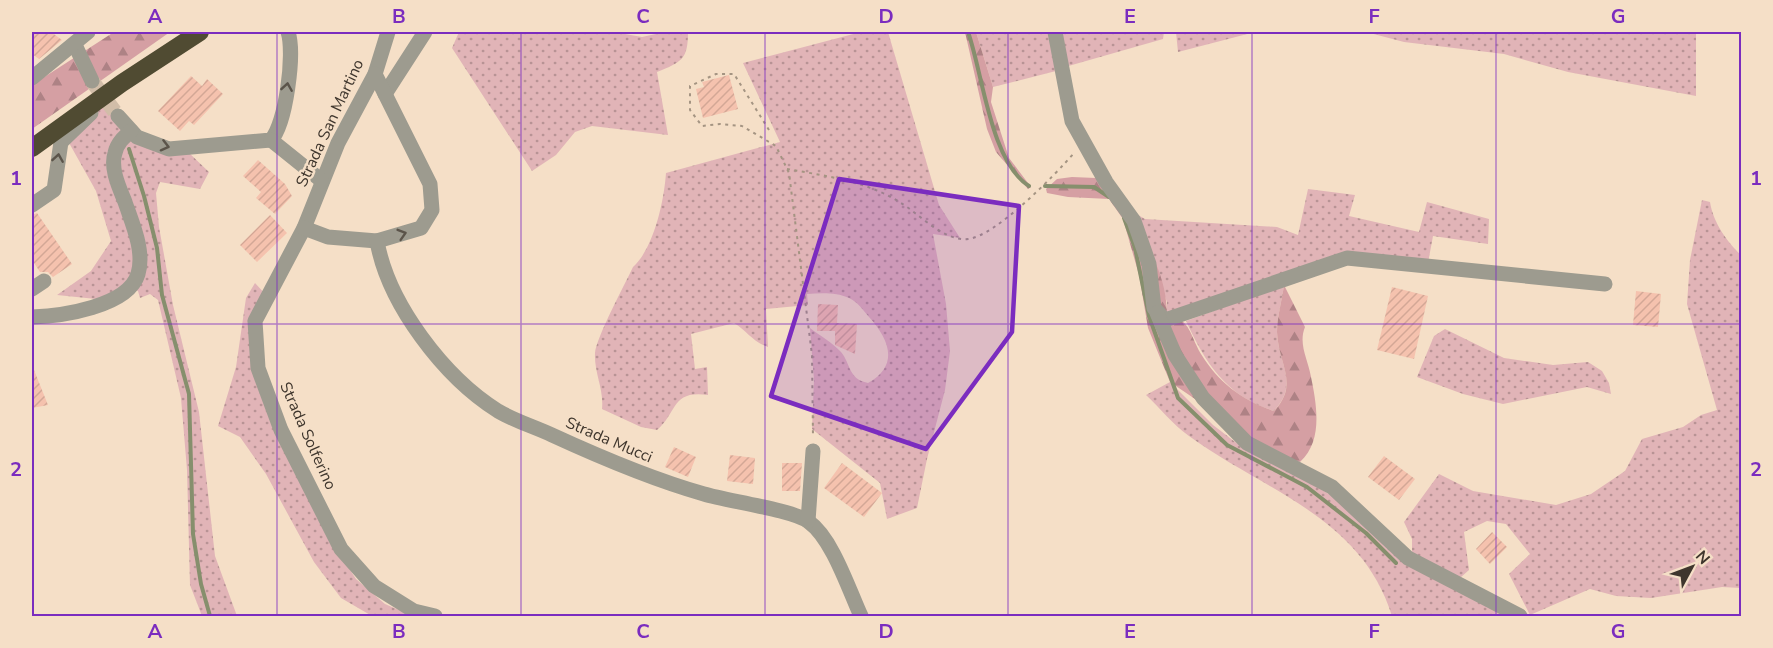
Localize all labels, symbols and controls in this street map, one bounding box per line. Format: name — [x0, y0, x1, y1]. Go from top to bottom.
text: A — [148, 3, 163, 30]
text: B — [392, 3, 406, 30]
text: C — [636, 3, 650, 30]
text: D — [878, 3, 894, 30]
text: E — [1124, 3, 1136, 30]
text: F — [1368, 3, 1380, 30]
text: G — [1611, 3, 1625, 30]
street label: Strada San Martino — [291, 55, 369, 190]
one-way arrow — [280, 83, 292, 92]
one-way arrow — [160, 139, 170, 152]
one-way arrow — [52, 154, 64, 163]
text: 1 — [10, 165, 22, 192]
text: 1 — [1750, 165, 1762, 192]
one-way arrow — [396, 229, 407, 241]
street label: Strada Solferino — [274, 379, 342, 493]
street label: Strada Mucci — [562, 412, 656, 468]
text: 2 — [10, 456, 22, 483]
text: 2 — [1750, 456, 1762, 483]
north arrow — [1662, 537, 1722, 597]
text: N — [1690, 546, 1715, 570]
text: A — [148, 618, 163, 645]
text: B — [392, 618, 406, 645]
text: C — [636, 618, 650, 645]
text: D — [878, 618, 894, 645]
text: E — [1124, 618, 1136, 645]
text: F — [1368, 618, 1380, 645]
text: G — [1611, 618, 1625, 645]

